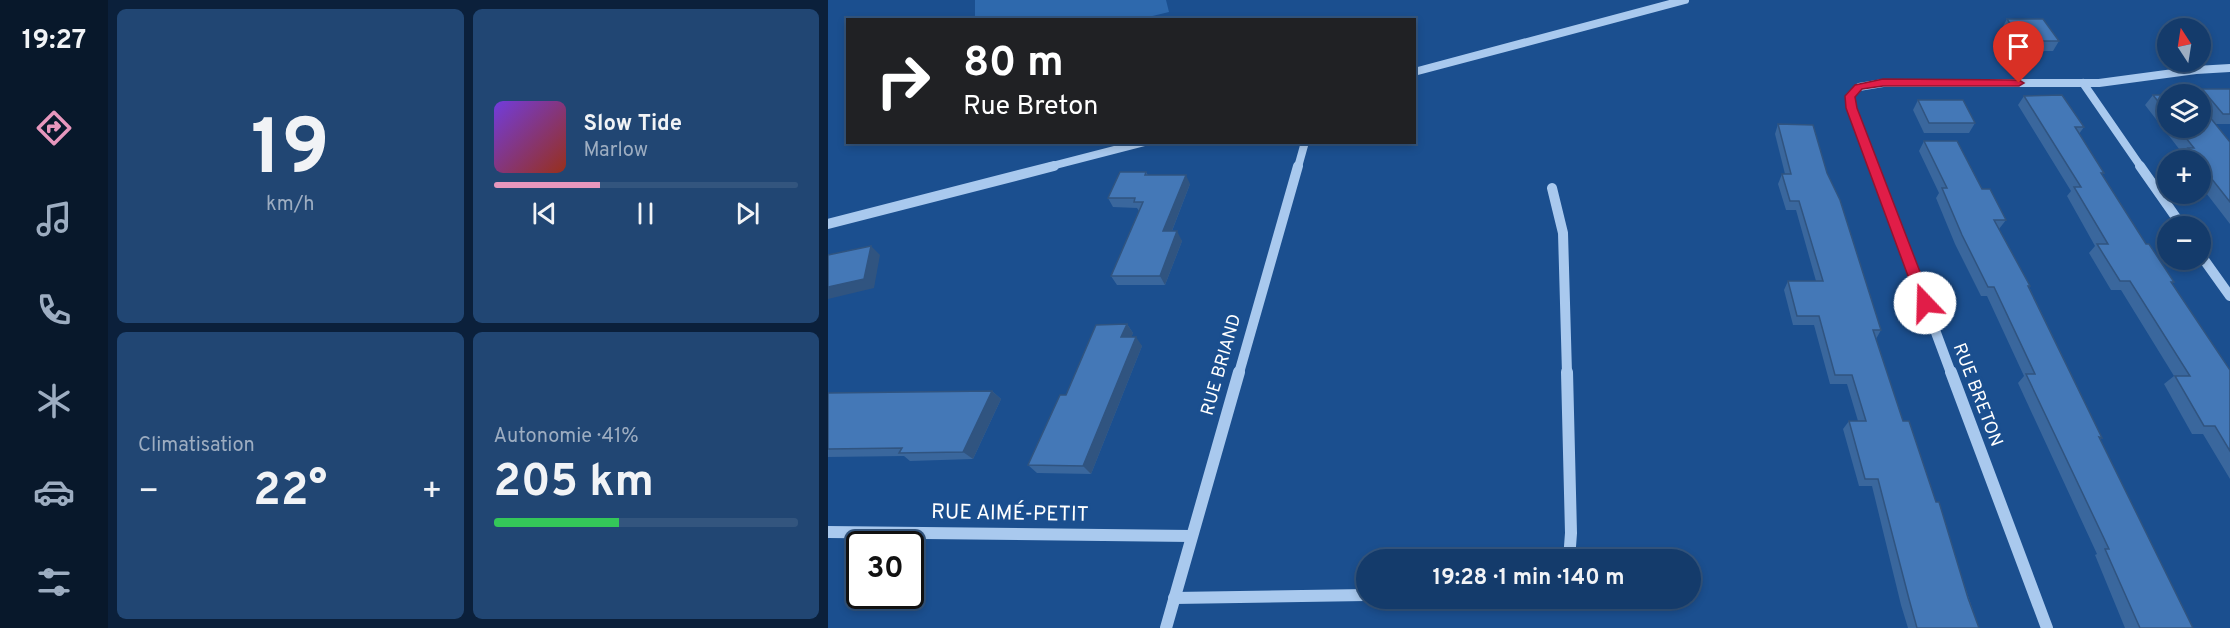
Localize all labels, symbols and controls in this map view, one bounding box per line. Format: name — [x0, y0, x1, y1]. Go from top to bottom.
north arrow — [2157, 18, 2211, 72]
map controls — [2157, 18, 2211, 270]
pin — [1993, 21, 2044, 83]
text: 19:27 — [22, 24, 86, 58]
icon: arrive — [2002, 30, 2035, 63]
text: 80 m — [963, 38, 1064, 91]
icon: right — [864, 42, 942, 120]
button: layers — [2157, 84, 2211, 138]
text: Rue Breton — [963, 90, 1098, 124]
text: 19 — [251, 103, 330, 202]
icon: directions — [33, 107, 75, 149]
text: Slow Tide — [584, 111, 682, 138]
text: Marlow — [584, 138, 648, 164]
button: + — [2157, 150, 2211, 204]
text: km/h — [266, 192, 315, 218]
icon: previous — [528, 197, 561, 230]
icon: pause — [629, 197, 662, 230]
icon: next — [731, 197, 764, 230]
icon: music — [33, 198, 75, 240]
button: − — [2157, 216, 2211, 270]
position arrow — [1893, 271, 1957, 335]
icon: phone — [33, 289, 75, 331]
street label: RUE BRIAND — [1197, 312, 1247, 418]
street label: RUE BRETON — [1947, 340, 2007, 450]
icon: climate — [33, 380, 75, 422]
text: Autonomie · 41% — [494, 424, 639, 450]
text: Climatisation — [138, 433, 255, 459]
text: 205 km — [494, 455, 654, 512]
text: 22° — [253, 464, 327, 521]
icon: car — [33, 471, 75, 513]
text: − — [138, 472, 159, 514]
text: + — [421, 472, 442, 514]
street label: RUE AIMÉ-PETIT — [931, 498, 1089, 529]
speed limit sign: 30 — [846, 531, 924, 609]
icon: filters — [33, 561, 75, 603]
text: 19:28 · 1 min · 140 m — [1433, 565, 1624, 592]

